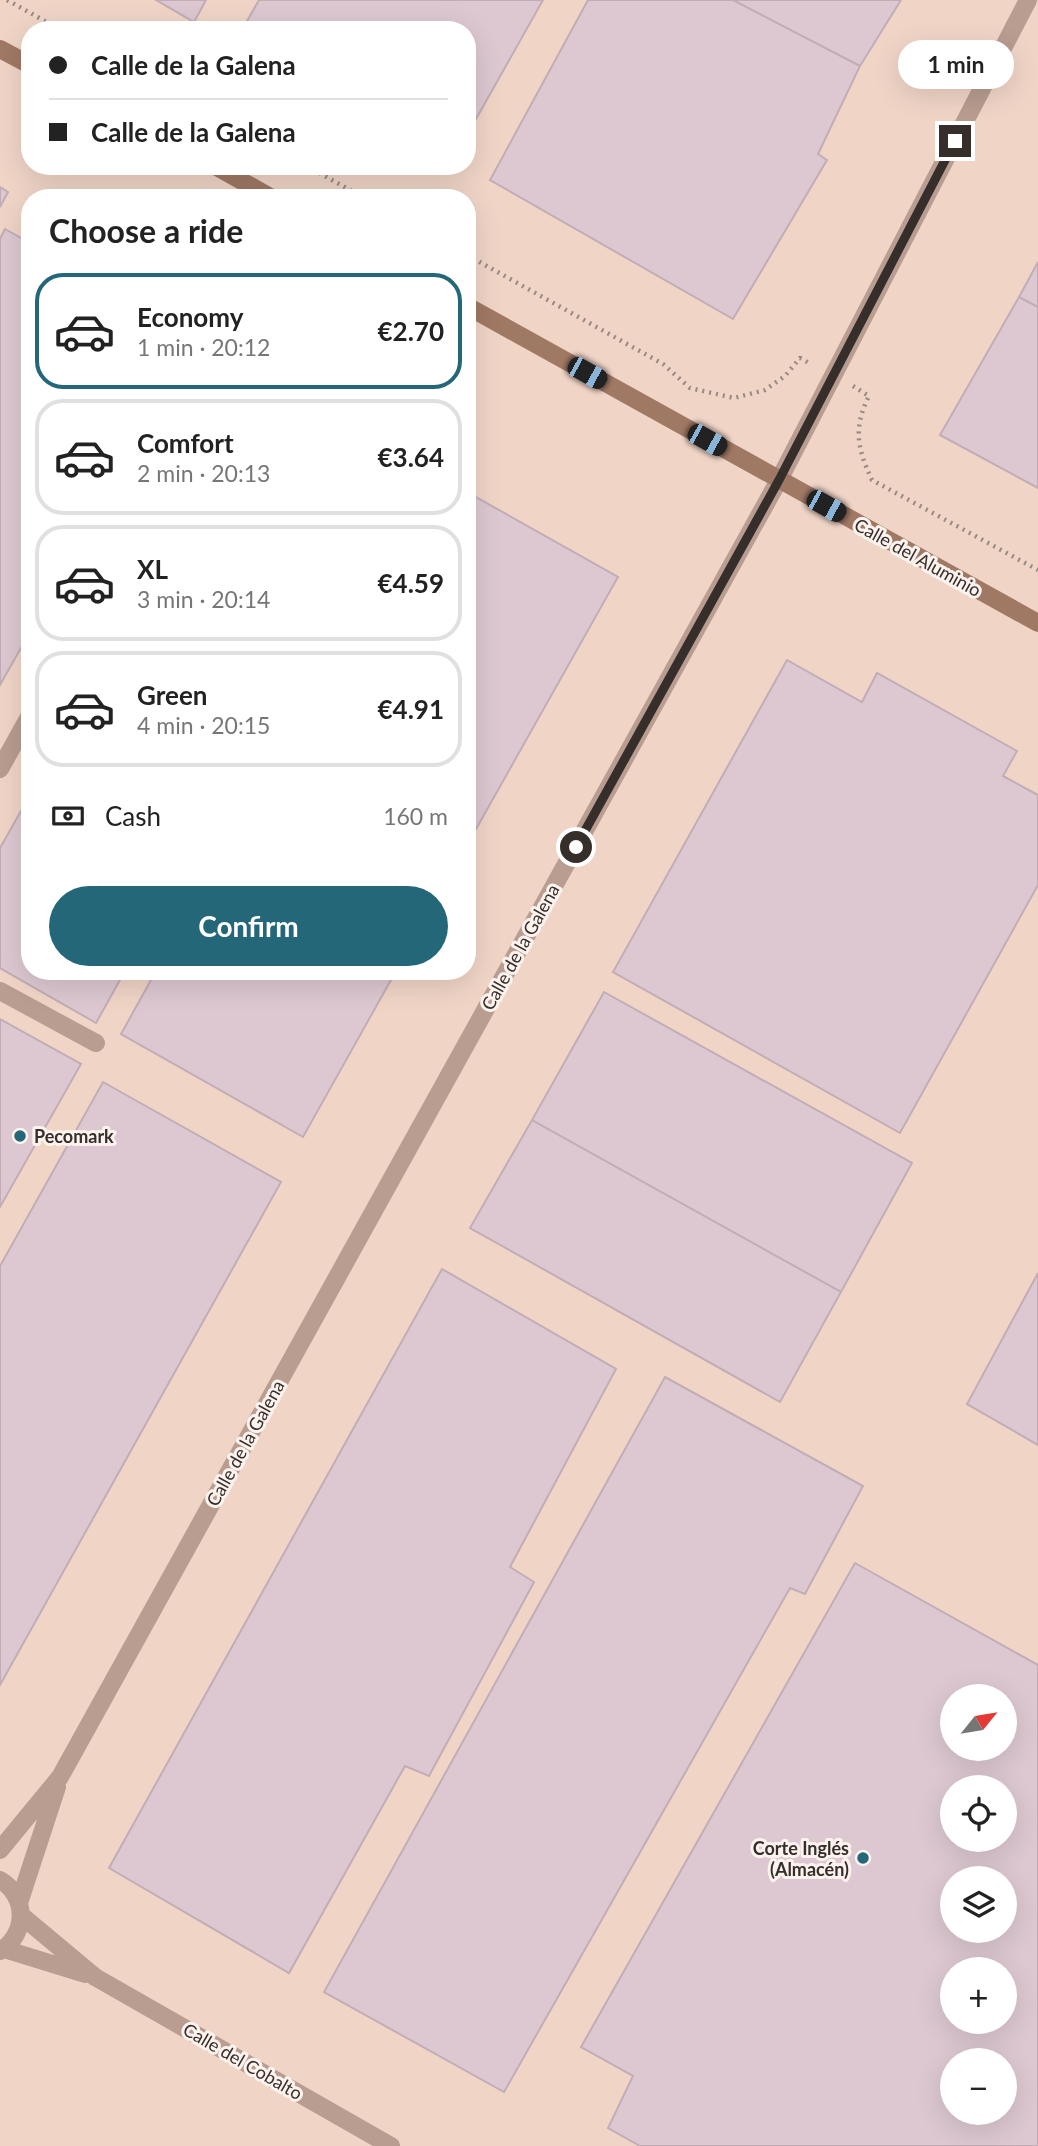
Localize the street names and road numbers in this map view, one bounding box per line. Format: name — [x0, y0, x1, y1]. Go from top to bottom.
street label: Calle del Aluminio — [851, 513, 985, 601]
street label: Calle de la Galena — [476, 880, 564, 1014]
street label: Calle de la Galena — [201, 1376, 289, 1510]
street label: Calle del Cobalto — [179, 2018, 307, 2104]

